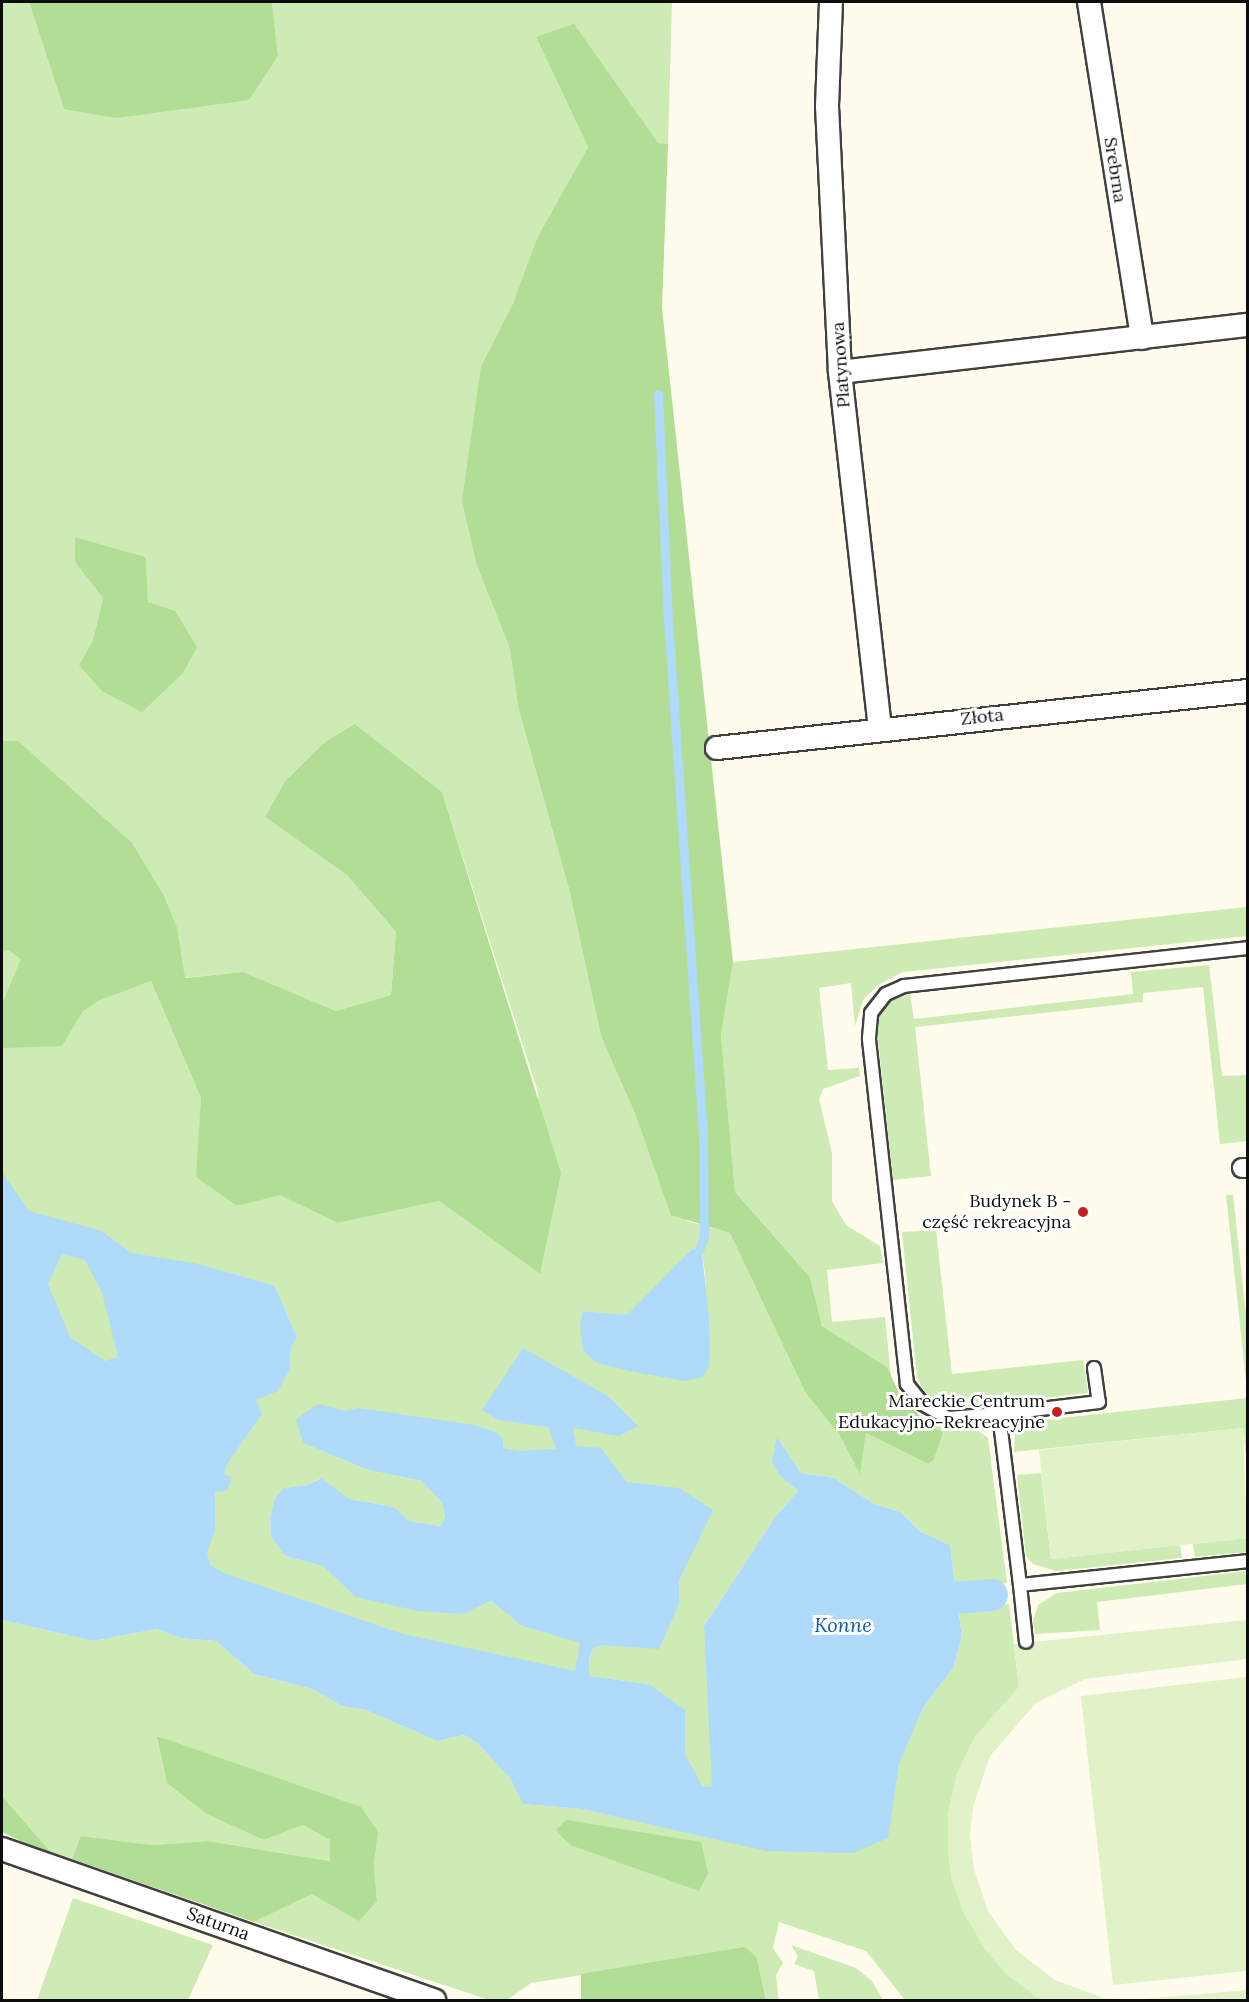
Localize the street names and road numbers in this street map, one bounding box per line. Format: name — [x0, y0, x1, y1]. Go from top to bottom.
street label: Srebrna — [1099, 136, 1131, 204]
street label: Platynowa — [827, 321, 855, 409]
street label: Złota — [959, 704, 1005, 730]
street label: Saturna — [184, 1903, 252, 1945]

